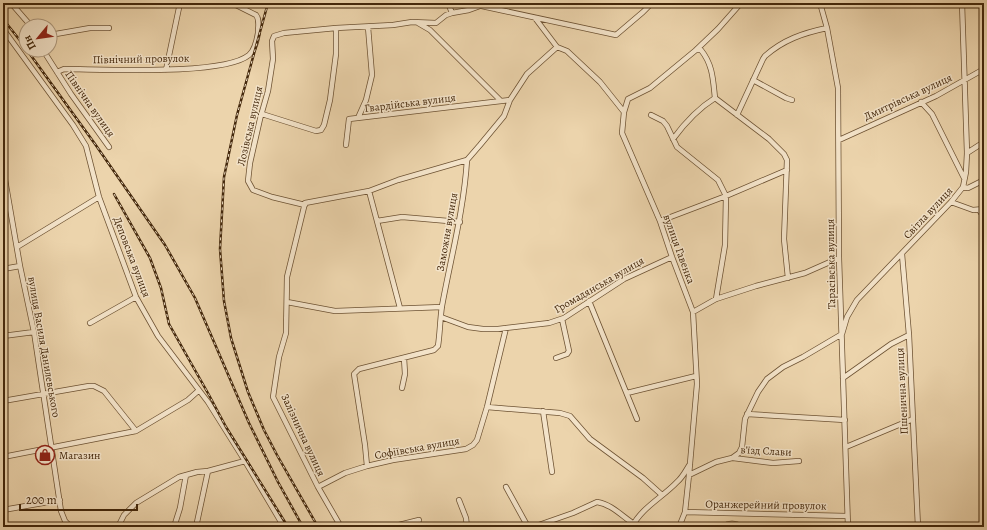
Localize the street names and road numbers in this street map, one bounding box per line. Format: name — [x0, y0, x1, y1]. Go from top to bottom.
street label: Північний провулок — [92, 51, 190, 67]
street label: Північна вулиця — [61, 68, 119, 140]
street label: Дмитрівська вулиця — [861, 70, 955, 124]
street label: Лозівська вулиця — [234, 85, 266, 167]
street label: Гвардійська вулиця — [363, 90, 457, 116]
street label: Світла вулиця — [900, 184, 956, 242]
street label: Заможня вулиця — [433, 192, 461, 272]
street label: вулиця Гавенка — [660, 212, 699, 287]
street label: Деповська вулиця — [110, 215, 154, 299]
street label: Тарасівська вулиця — [823, 219, 839, 309]
street label: Громадянська вулиця — [551, 253, 647, 317]
street label: вулиця Василя Данилевського — [24, 275, 64, 419]
street label: Пшенична вулиця — [892, 347, 912, 435]
street label: Залізнична вулиця — [277, 391, 329, 479]
street label: Софіївська вулиця — [373, 433, 461, 463]
street label: в'їзд Слави — [740, 442, 792, 460]
street label: Оранжерейний провулок — [705, 496, 827, 514]

